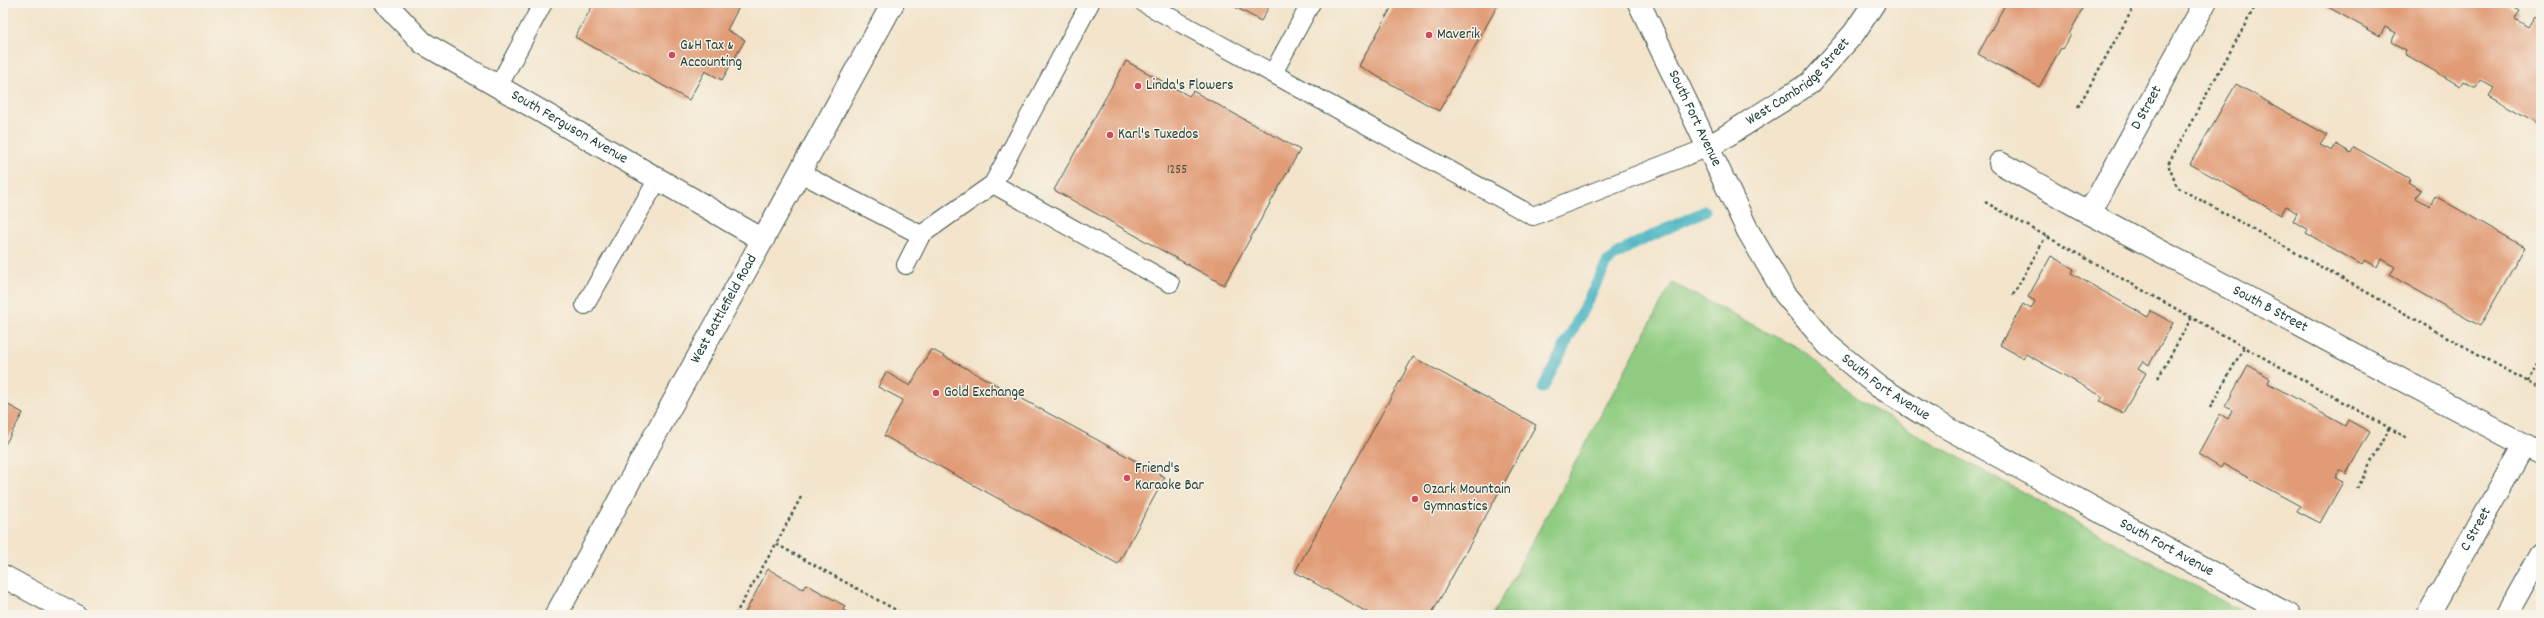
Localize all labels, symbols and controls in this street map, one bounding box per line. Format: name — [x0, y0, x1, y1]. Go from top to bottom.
place label: Maverik — [1437, 24, 1480, 46]
marker: Maverik — [1424, 30, 1434, 40]
street label: West Cambridge Street — [1742, 33, 1856, 132]
place label: G&H Tax & Accounting — [680, 35, 742, 74]
marker: G&H Tax & Accounting — [667, 50, 677, 60]
street label: South Fort Avenue — [1662, 67, 1727, 171]
place label: Linda's Flowers — [1146, 75, 1234, 97]
marker: Linda's Flowers — [1133, 81, 1143, 91]
street label: D Street — [2126, 81, 2168, 134]
street label: South Ferguson Avenue — [506, 85, 632, 170]
place label: Karl's Tuxedos — [1118, 124, 1198, 146]
marker: Karl's Tuxedos — [1105, 130, 1115, 140]
house number: 1255 — [1167, 161, 1187, 180]
street label: West Battlefield Road — [685, 251, 763, 368]
street label: South B Street — [2228, 280, 2312, 339]
street label: South Fort Avenue — [1836, 349, 1934, 427]
place label: Gold Exchange — [944, 382, 1025, 404]
marker: Gold Exchange — [931, 388, 941, 398]
place label: Friend's Karaoke Bar — [1135, 458, 1205, 497]
marker: Friend's Karaoke Bar — [1122, 473, 1132, 483]
place label: Ozark Mountain Gymnastics — [1423, 479, 1511, 518]
marker: Ozark Mountain Gymnastics — [1410, 494, 1420, 504]
street label: C Street — [2455, 503, 2498, 556]
street label: South Fort Avenue — [2115, 513, 2218, 583]

